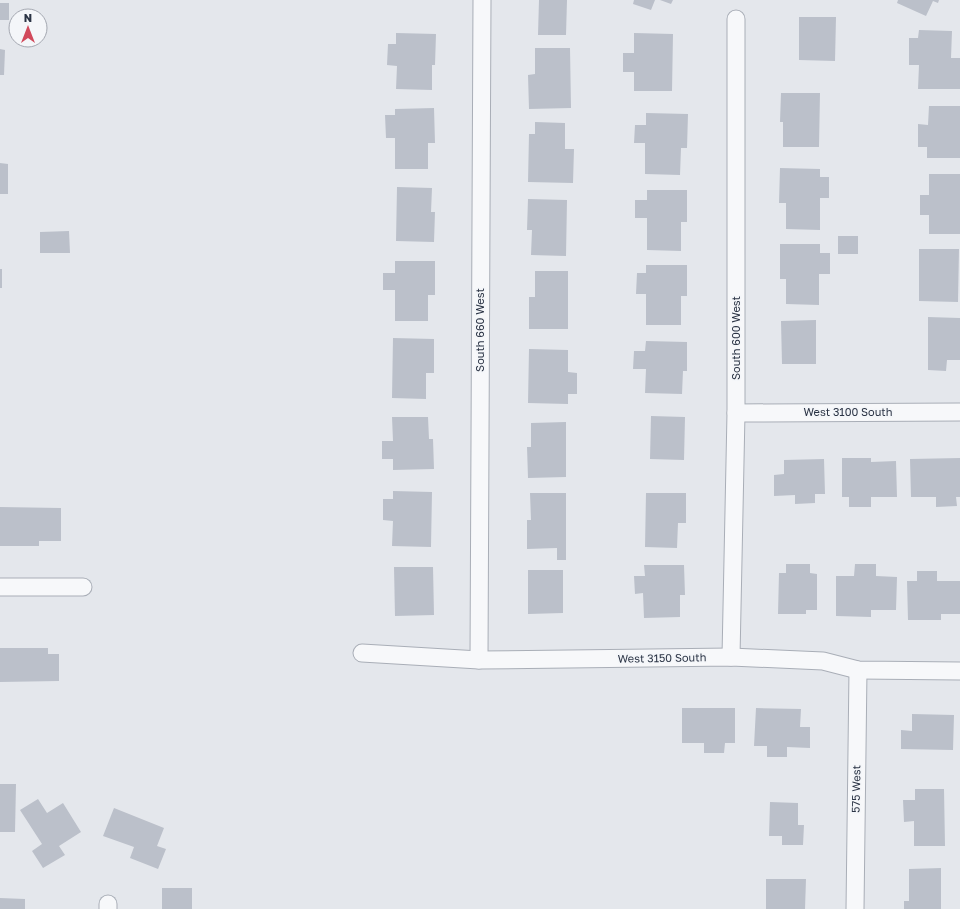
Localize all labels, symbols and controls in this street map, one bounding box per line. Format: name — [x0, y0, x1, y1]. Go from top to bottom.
north arrow — [8, 8, 48, 48]
text: N — [24, 11, 32, 24]
street label: South 660 West — [473, 288, 486, 372]
street label: South 600 West — [729, 296, 742, 380]
street label: West 3100 South — [803, 405, 893, 418]
street label: West 3150 South — [618, 650, 706, 665]
street label: 575 West — [849, 765, 862, 813]

